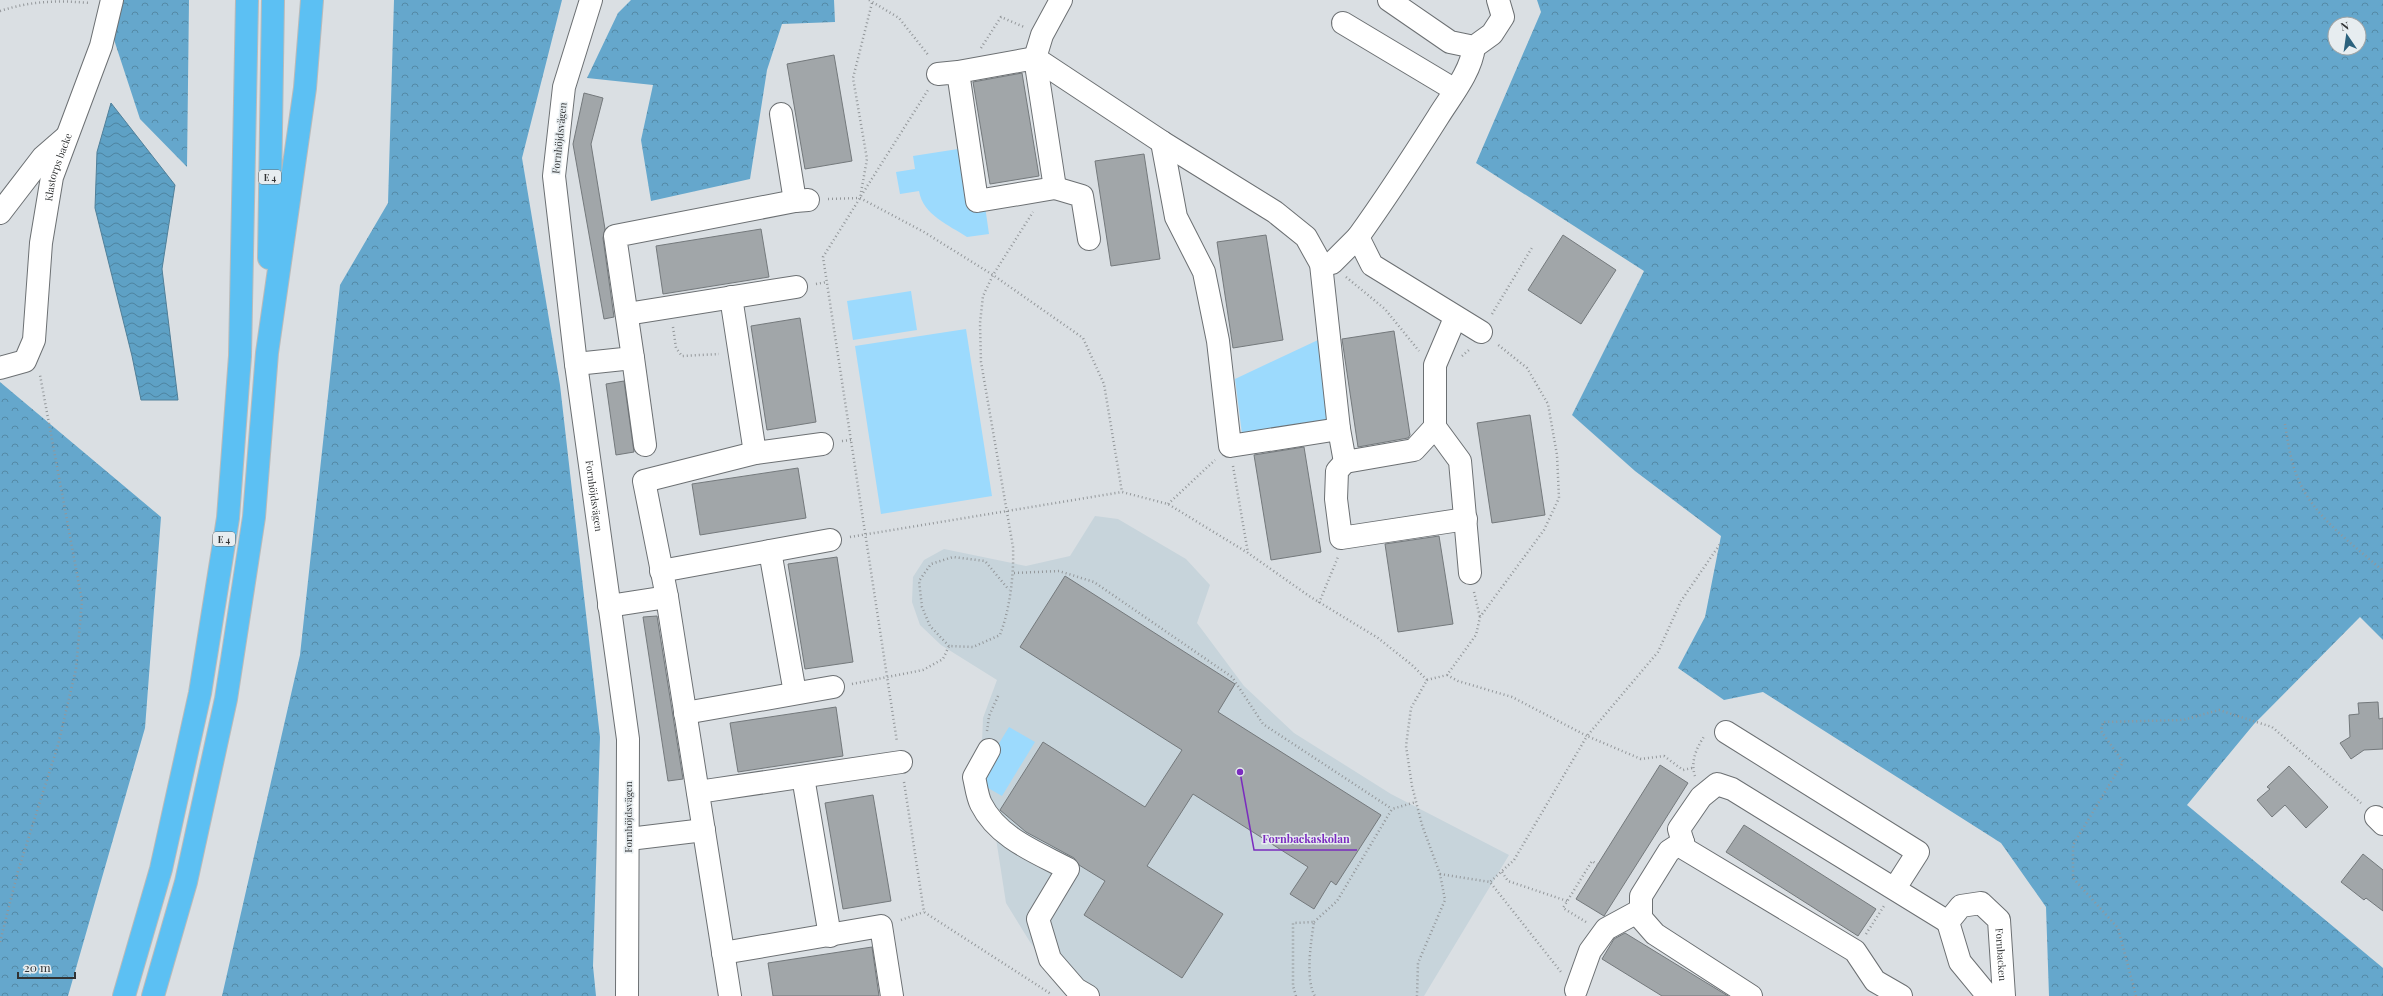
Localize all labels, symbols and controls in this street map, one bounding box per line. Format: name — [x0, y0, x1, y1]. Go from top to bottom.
north arrow — [2327, 16, 2367, 56]
text: N — [2339, 18, 2350, 34]
street label: Fornhöjdsvägen — [548, 102, 570, 174]
street label: Klastorps backe — [41, 131, 75, 202]
road number: E 4 — [259, 170, 281, 184]
street label: Fornhöjdsvägen — [582, 459, 606, 532]
road number: E 4 — [213, 532, 235, 546]
street label: Fornhöjdsvägen — [621, 781, 635, 853]
callout: Fornbackaskolan — [1254, 827, 1357, 850]
text: Fornbackaskolan — [1262, 831, 1350, 846]
street label: Fornbacken — [1993, 928, 2010, 982]
scale bar — [18, 954, 75, 980]
text: 20 m — [24, 959, 51, 975]

